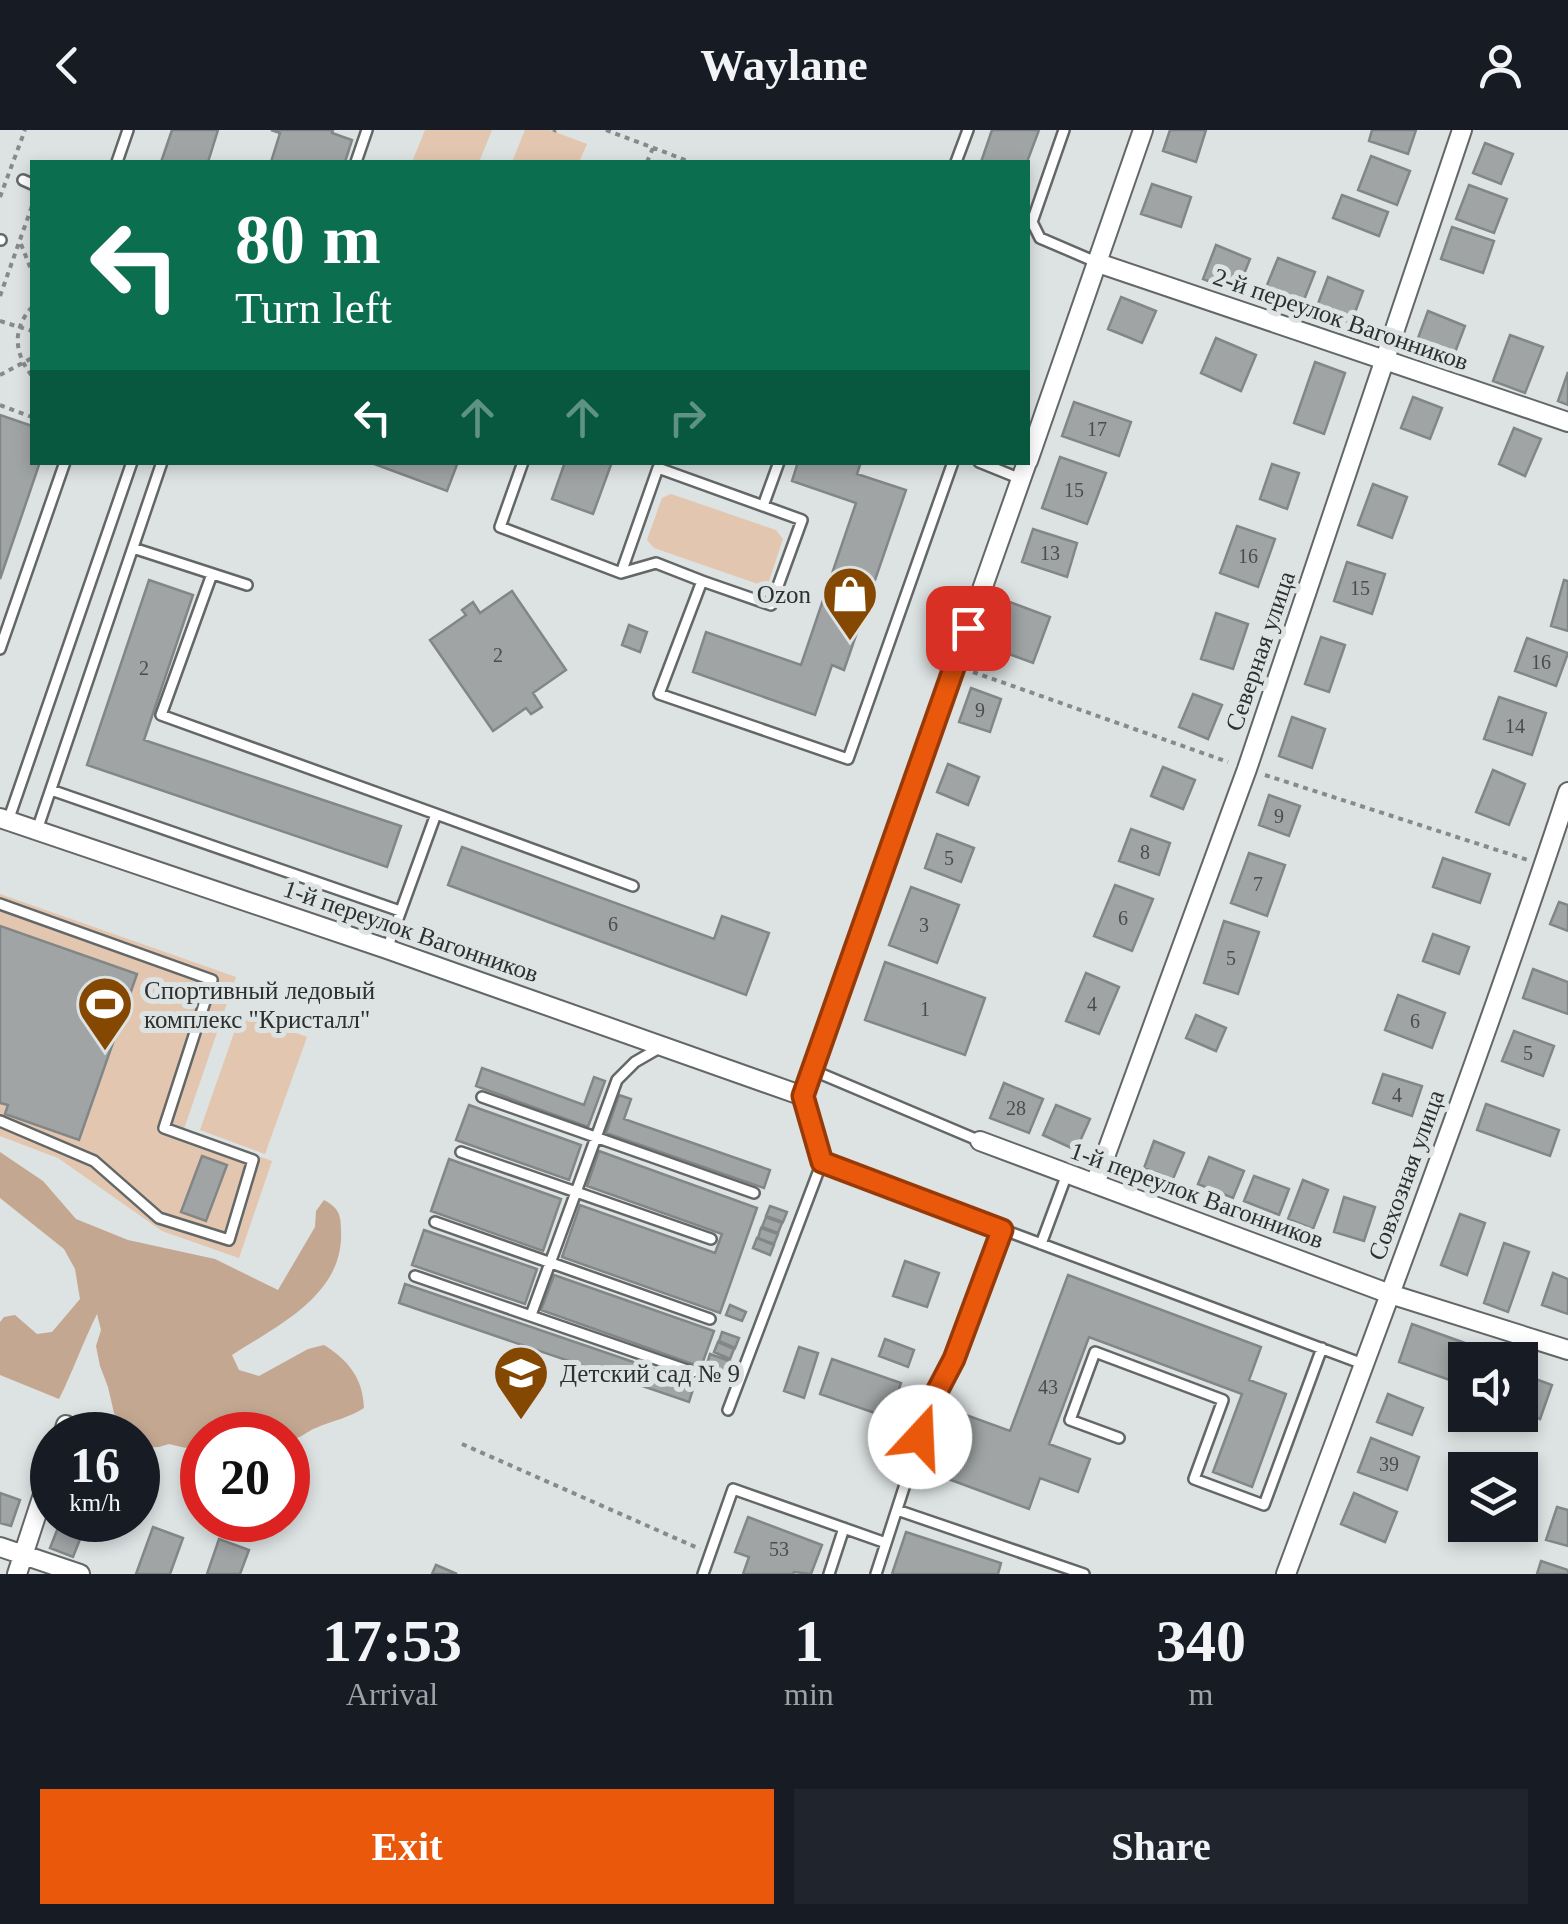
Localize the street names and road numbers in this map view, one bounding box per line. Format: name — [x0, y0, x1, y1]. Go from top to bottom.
street label: 2-й переулок Вагонников — [1210, 263, 1472, 375]
street label: Северная улица — [1220, 568, 1300, 734]
street label: 1-й переулок Вагонников — [280, 875, 542, 987]
street label: Совхозная улица — [1363, 1086, 1449, 1264]
street label: 1-й переулок Вагонников — [1067, 1136, 1327, 1254]

